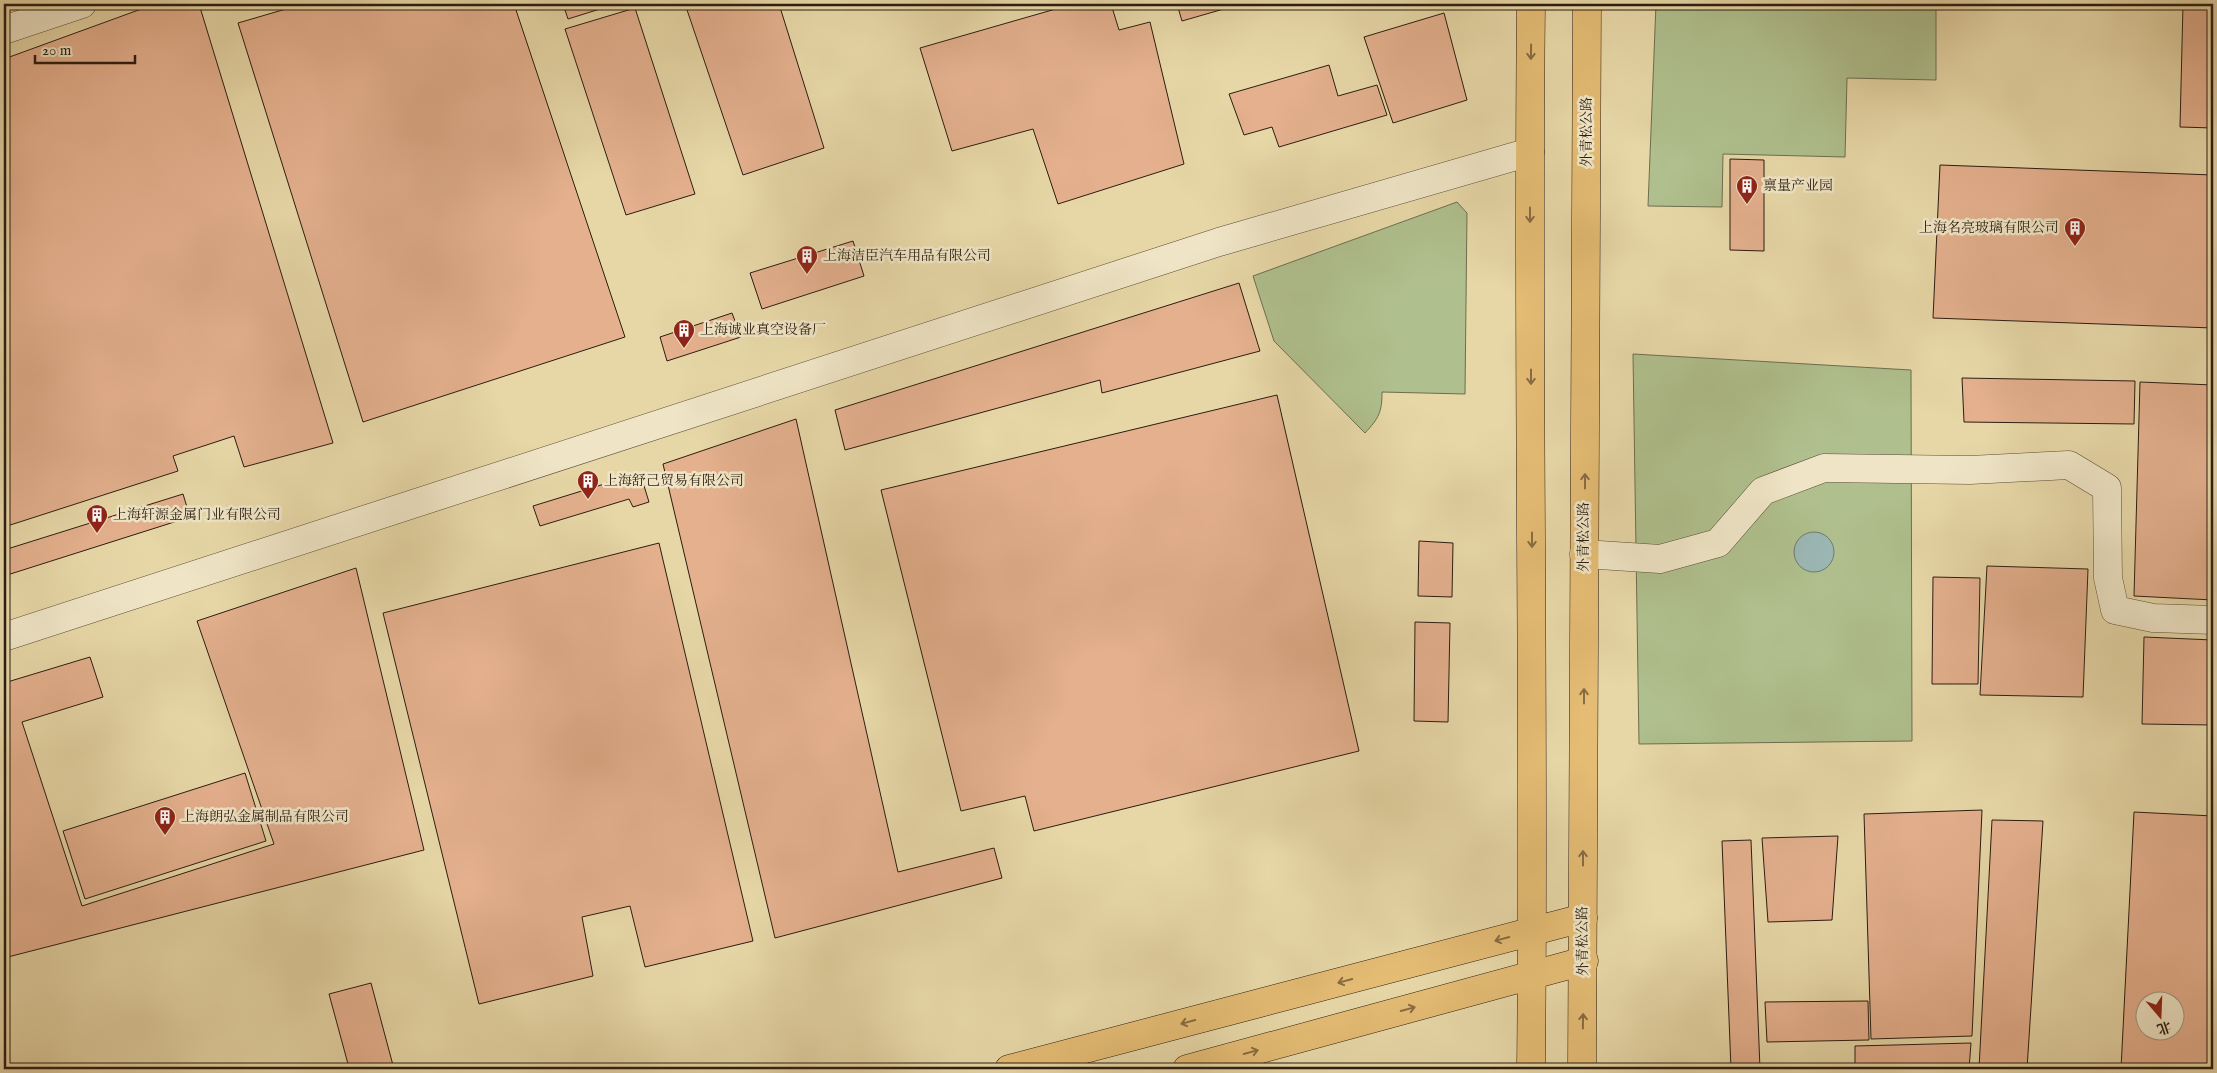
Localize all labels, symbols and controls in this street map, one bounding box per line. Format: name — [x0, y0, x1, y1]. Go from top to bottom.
scale bar — [35, 32, 135, 64]
text: 20 m — [42, 41, 72, 60]
one-way arrow — [1526, 44, 1536, 60]
street label: 外青松公路 — [1578, 97, 1596, 167]
building icon: 禀量产业园 — [1735, 174, 1759, 205]
place label: 禀量产业园 — [1763, 177, 1833, 195]
one-way arrow — [1525, 206, 1535, 223]
building icon: 上海名亮玻璃有限公司 — [2063, 216, 2087, 247]
place label: 上海名亮玻璃有限公司 — [1919, 219, 2059, 237]
building icon: 上海洁臣汽车用品有限公司 — [795, 244, 819, 275]
place label: 上海洁臣汽车用品有限公司 — [823, 247, 991, 265]
building icon: 上海诚业真空设备厂 — [672, 318, 696, 349]
place label: 上海诚业真空设备厂 — [700, 321, 826, 339]
one-way arrow — [1526, 369, 1536, 385]
building icon: 上海舒己贸易有限公司 — [576, 469, 600, 500]
place label: 上海舒己贸易有限公司 — [604, 472, 744, 490]
one-way arrow — [1580, 473, 1590, 489]
street label: 外青松公路 — [1575, 502, 1593, 572]
building icon: 上海轩源金属门业有限公司 — [85, 503, 109, 534]
place label: 上海轩源金属门业有限公司 — [113, 506, 281, 524]
one-way arrow — [1527, 532, 1536, 548]
one-way arrow — [1579, 688, 1589, 704]
building icon: 上海朗弘金属制品有限公司 — [153, 805, 177, 836]
place label: 上海朗弘金属制品有限公司 — [181, 808, 349, 826]
one-way arrow — [1578, 850, 1588, 866]
street label: 外青松公路 — [1573, 906, 1593, 976]
one-way arrow — [1494, 935, 1510, 945]
one-way arrow — [1337, 977, 1353, 986]
north arrow — [2134, 990, 2184, 1040]
one-way arrow — [1399, 1003, 1415, 1013]
one-way arrow — [1578, 1013, 1588, 1029]
text: 北 — [2154, 1017, 2173, 1038]
one-way arrow — [1180, 1018, 1196, 1027]
one-way arrow — [1242, 1046, 1258, 1056]

